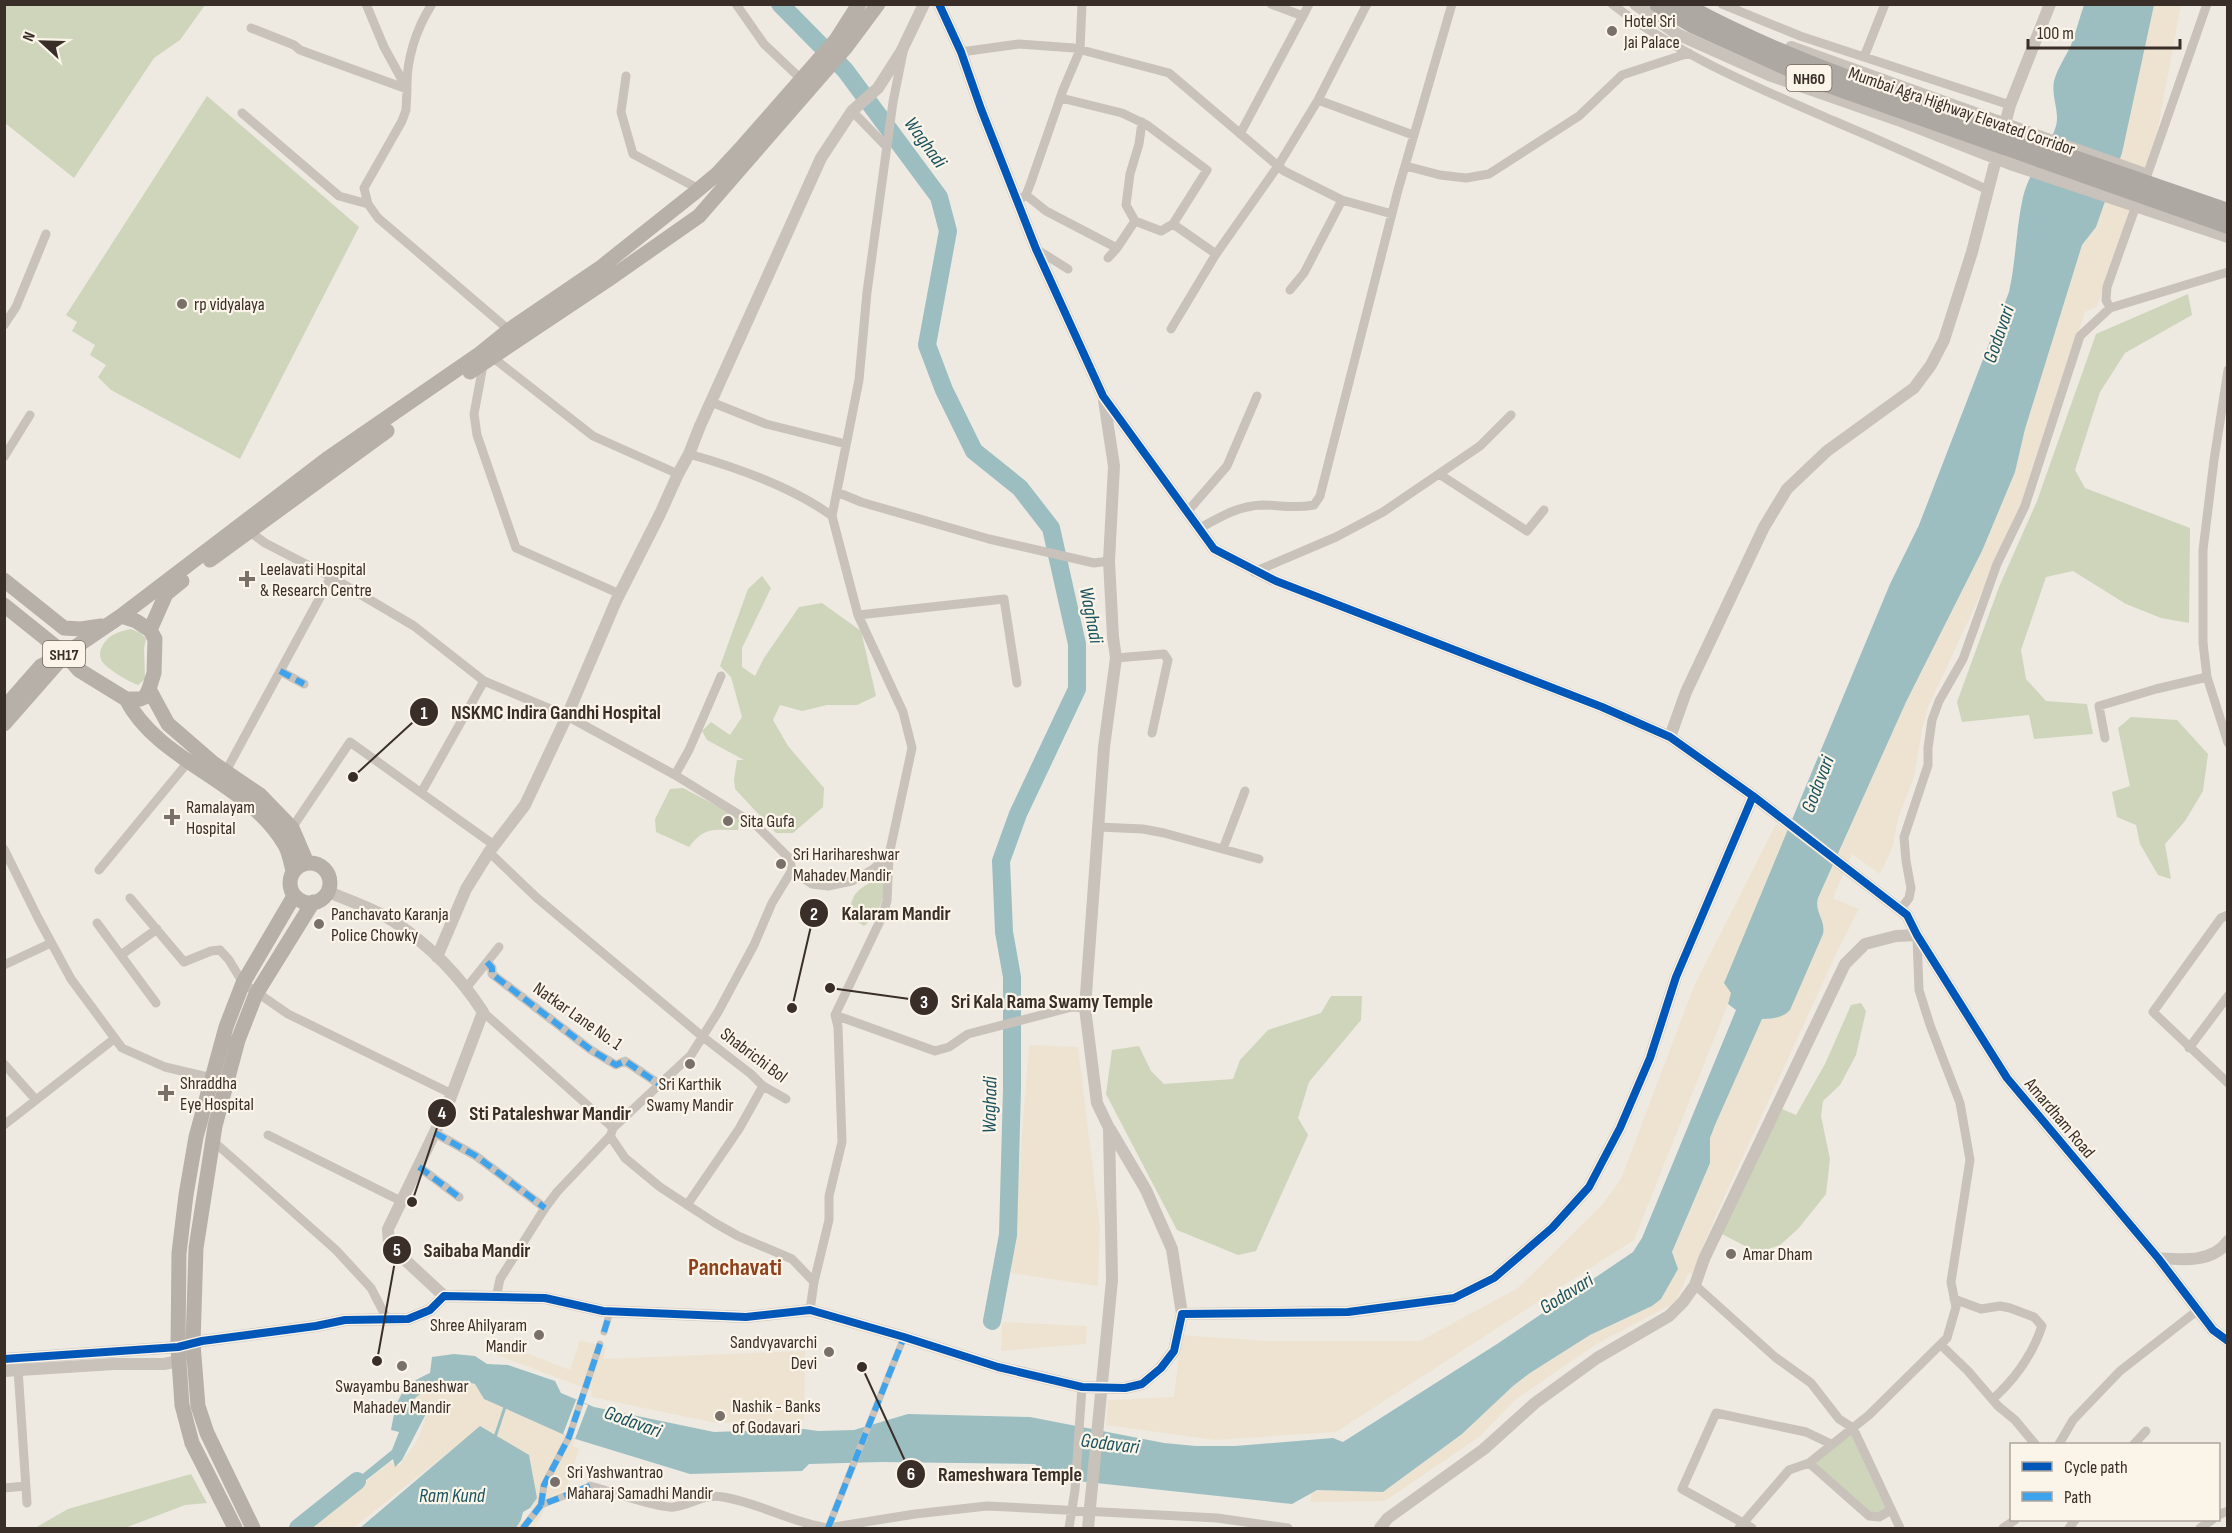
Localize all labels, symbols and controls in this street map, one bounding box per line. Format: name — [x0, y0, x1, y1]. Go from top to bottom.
place label: Hotel Sri Jai Palace — [1623, 11, 1680, 53]
north arrow — [12, 12, 72, 72]
scale bar — [2028, 12, 2180, 50]
text: 100 m — [2037, 23, 2074, 44]
marker: Hotel Sri Jai Palace — [1605, 24, 1619, 38]
text: N — [19, 29, 40, 44]
street label: Mumbai Agra Highway Elevated Corridor — [1846, 63, 2078, 160]
road number: NH60 — [1786, 65, 1832, 91]
water label: Waghadi — [899, 113, 952, 174]
place label: rp vidyalaya — [194, 294, 265, 315]
marker: rp vidyalaya — [175, 297, 189, 311]
water label: Godavari — [1978, 301, 2020, 366]
place label: Leelavati Hospital & Research Centre — [260, 559, 372, 601]
marker: Leelavati Hospital & Research Centre — [238, 570, 256, 588]
water label: Waghadi — [1074, 585, 1108, 647]
road number: SH17 — [43, 641, 85, 667]
callout: NSKMC Indira Gandhi Hospital — [409, 693, 673, 731]
text: NSKMC Indira Gandhi Hospital — [451, 701, 661, 725]
text: 1 — [420, 703, 428, 724]
water label: Godavari — [1796, 751, 1840, 816]
place label: Ramalayam Hospital — [186, 797, 255, 839]
marker: Ramalayam Hospital — [163, 808, 181, 826]
place label: Sita Gufa — [740, 811, 795, 832]
marker: Sita Gufa — [721, 814, 735, 828]
place label: Sri Harihareshwar Mahadev Mandir — [793, 844, 900, 886]
marker: Sri Harihareshwar Mahadev Mandir — [774, 857, 788, 871]
callout: Kalaram Mandir — [799, 894, 962, 932]
text: Kalaram Mandir — [841, 902, 951, 926]
place label: Panchavato Karanja Police Chowky — [331, 904, 449, 946]
text: 2 — [810, 904, 818, 925]
marker: Panchavato Karanja Police Chowky — [312, 917, 326, 931]
street label: Natkar Lane No. 1 — [529, 978, 627, 1055]
callout: Sri Kala Rama Swamy Temple — [909, 982, 1165, 1020]
text: Sri Kala Rama Swamy Temple — [951, 990, 1153, 1014]
text: 3 — [920, 992, 928, 1013]
street label: Shabrichi Bol — [716, 1023, 791, 1087]
marker: Sri Karthik Swamy Mandir — [683, 1057, 697, 1071]
place label: Shraddha Eye Hospital — [180, 1073, 254, 1115]
street label: Amardham Road — [2019, 1073, 2099, 1163]
place label: Sri Karthik Swamy Mandir — [646, 1074, 734, 1116]
water label: Waghadi — [978, 1075, 1003, 1134]
marker: Shraddha Eye Hospital — [157, 1084, 175, 1102]
callout: Sti Pataleshwar Mandir — [427, 1094, 643, 1132]
text: Sti Pataleshwar Mandir — [469, 1102, 631, 1126]
text: 4 — [438, 1103, 447, 1124]
callout: Saibaba Mandir — [382, 1231, 543, 1269]
text: Saibaba Mandir — [424, 1239, 530, 1263]
text: 5 — [393, 1240, 401, 1261]
place label: Amar Dham — [1742, 1244, 1813, 1265]
marker: Amar Dham — [1724, 1247, 1738, 1261]
district label: Panchavati — [688, 1253, 782, 1282]
water label: Godavari — [1535, 1267, 1599, 1320]
place label: Shree Ahilyaram Mandir — [430, 1315, 527, 1357]
marker: Shree Ahilyaram Mandir — [532, 1328, 546, 1342]
place label: Sandvyavarchi Devi — [730, 1332, 817, 1374]
marker: Sandvyavarchi Devi — [822, 1345, 836, 1359]
marker: Swayambu Baneshwar Mahadev Mandir — [395, 1359, 409, 1373]
place label: Swayambu Baneshwar Mahadev Mandir — [335, 1376, 469, 1418]
place label: Nashik - Banks of Godavari — [732, 1396, 821, 1438]
water label: Godavari — [601, 1401, 666, 1444]
marker: Nashik - Banks of Godavari — [713, 1409, 727, 1423]
water label: Godavari — [1079, 1428, 1142, 1460]
legend — [2010, 1443, 2220, 1521]
callout: Rameshwara Temple — [896, 1455, 1094, 1493]
text: Cycle path — [2064, 1457, 2128, 1478]
place label: Sri Yashwantrao Maharaj Samadhi Mandir — [567, 1462, 713, 1504]
text: Rameshwara Temple — [938, 1463, 1082, 1487]
text: 6 — [907, 1464, 915, 1485]
marker: Sri Yashwantrao Maharaj Samadhi Mandir — [548, 1475, 562, 1489]
water label: Ram Kund — [419, 1484, 486, 1508]
text: Path — [2064, 1487, 2092, 1508]

